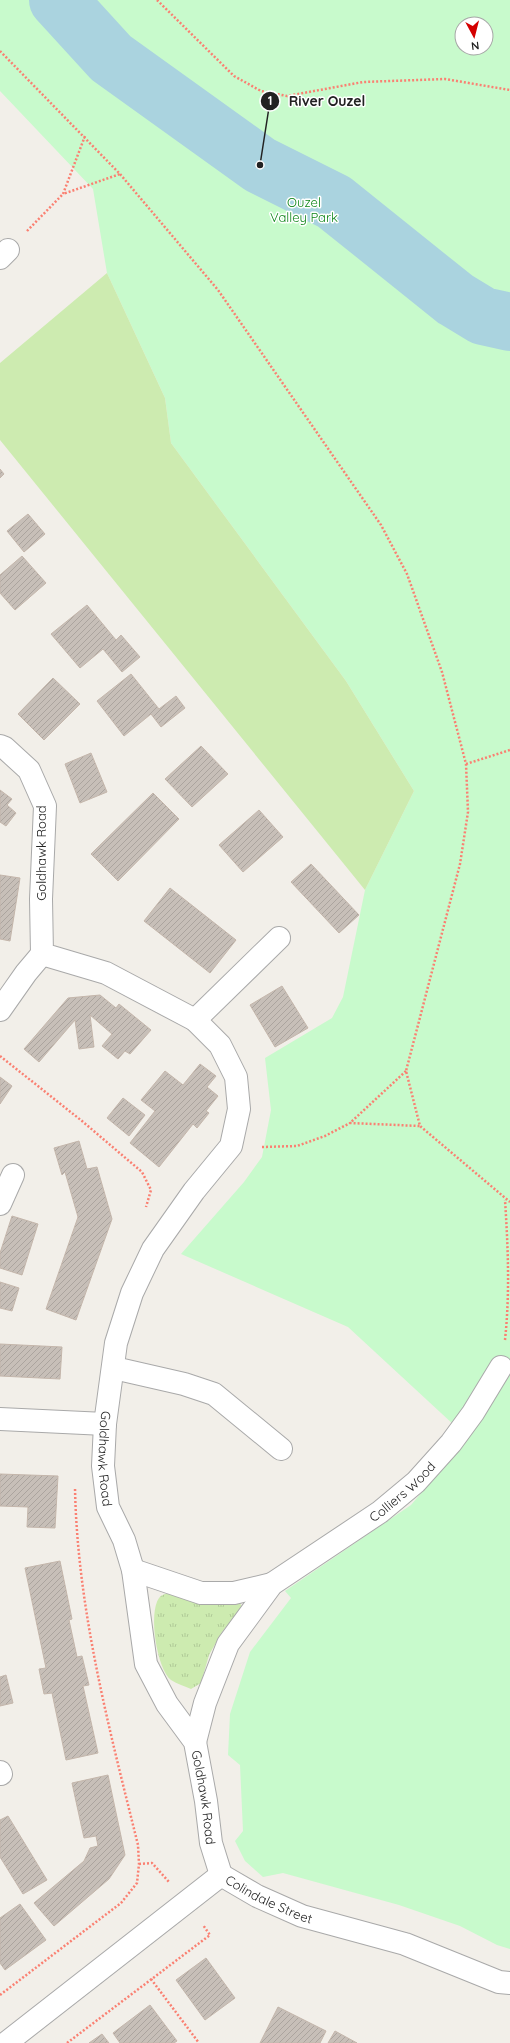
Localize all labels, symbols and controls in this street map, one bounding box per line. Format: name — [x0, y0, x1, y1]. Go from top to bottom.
north arrow — [454, 16, 494, 56]
text: N — [470, 38, 480, 53]
callout: River Ouzel — [260, 88, 373, 114]
text: River Ouzel — [289, 92, 365, 110]
text: 1 — [268, 93, 272, 108]
park label: Ouzel Valley Park — [270, 194, 338, 225]
street label: Goldhawk Road — [33, 805, 49, 901]
street label: Goldhawk Road — [95, 1410, 116, 1507]
street label: Colliers Wood — [366, 1458, 439, 1525]
street label: Goldhawk Road — [189, 1749, 219, 1845]
street label: Colindale Street — [223, 1871, 314, 1926]

